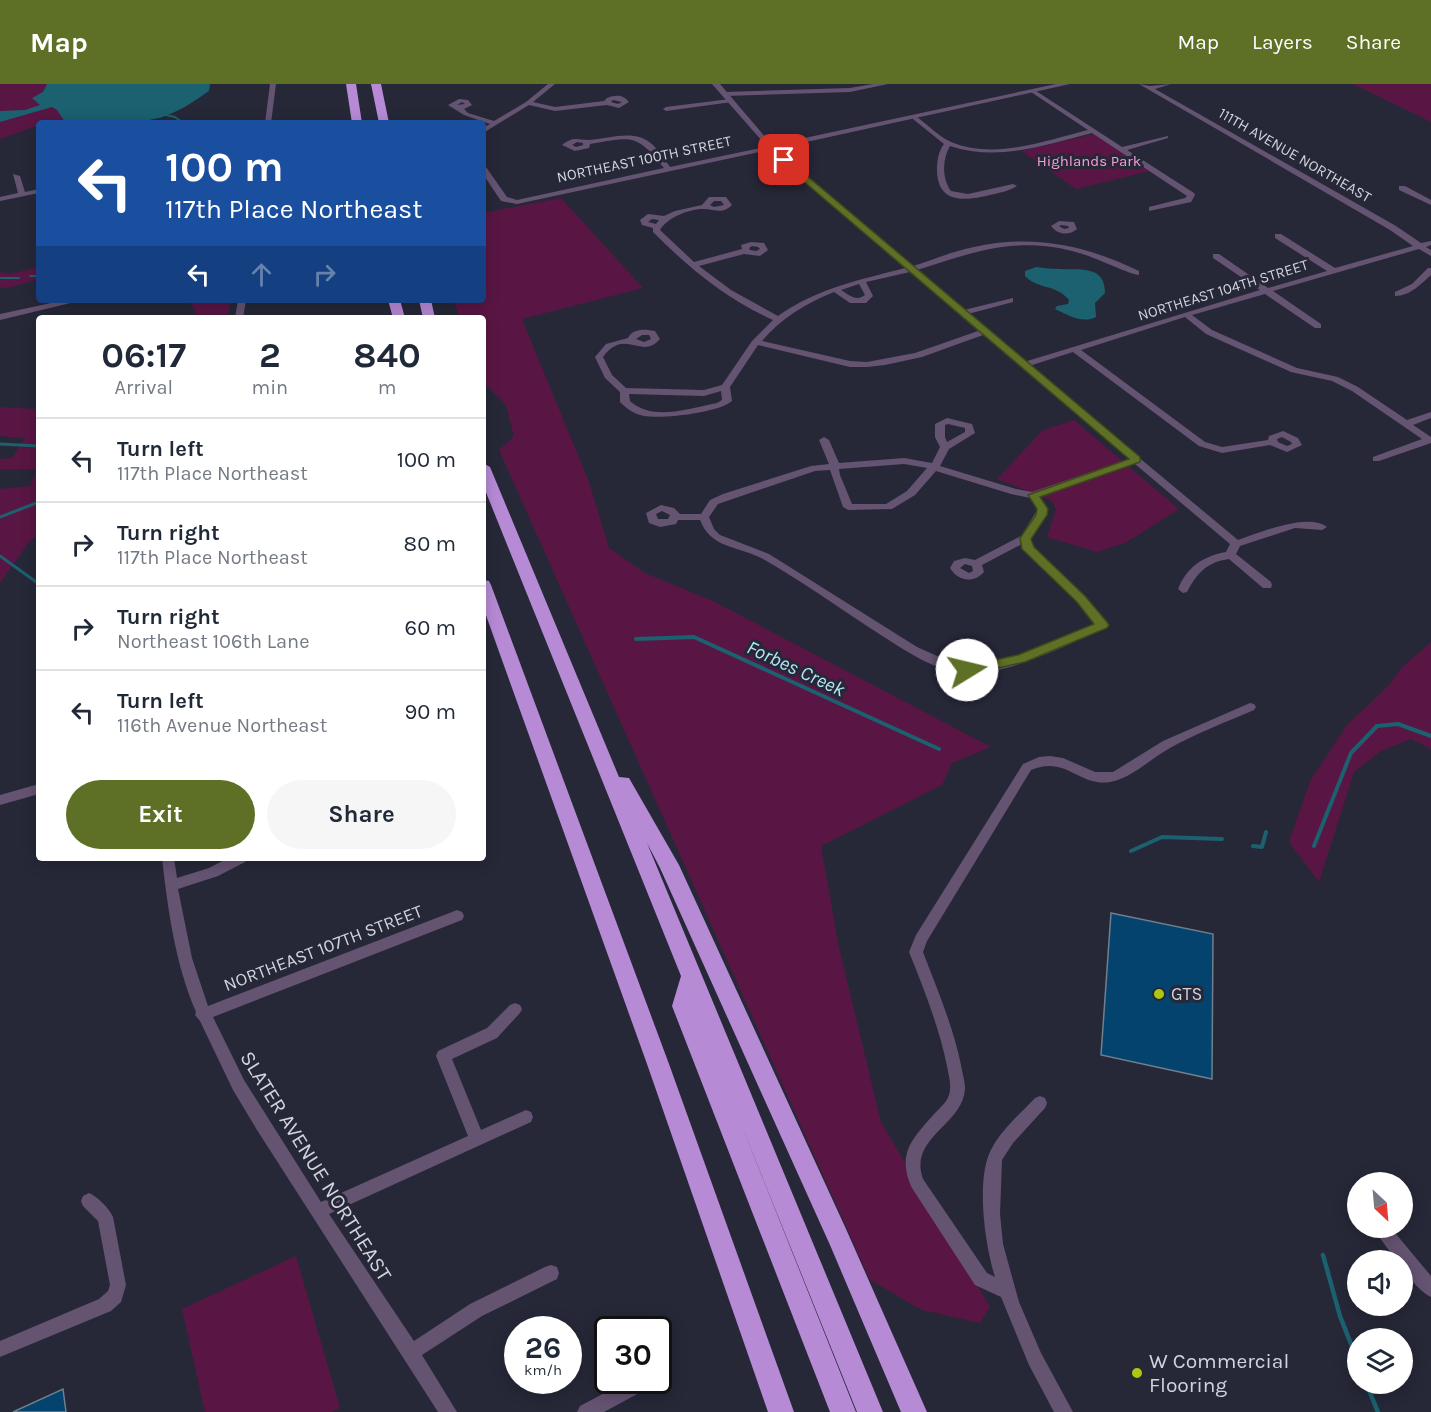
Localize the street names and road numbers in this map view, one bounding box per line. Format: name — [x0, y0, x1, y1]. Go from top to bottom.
street label: 111TH AVENUE NORTHEAST — [1215, 104, 1375, 206]
street label: NORTHEAST 100TH STREET — [555, 132, 733, 186]
street label: NORTHEAST 104TH STREET — [1136, 255, 1311, 325]
street label: NORTHEAST 107TH STREET — [220, 900, 426, 996]
street label: SLATER AVENUE NORTHEAST — [235, 1047, 397, 1286]

